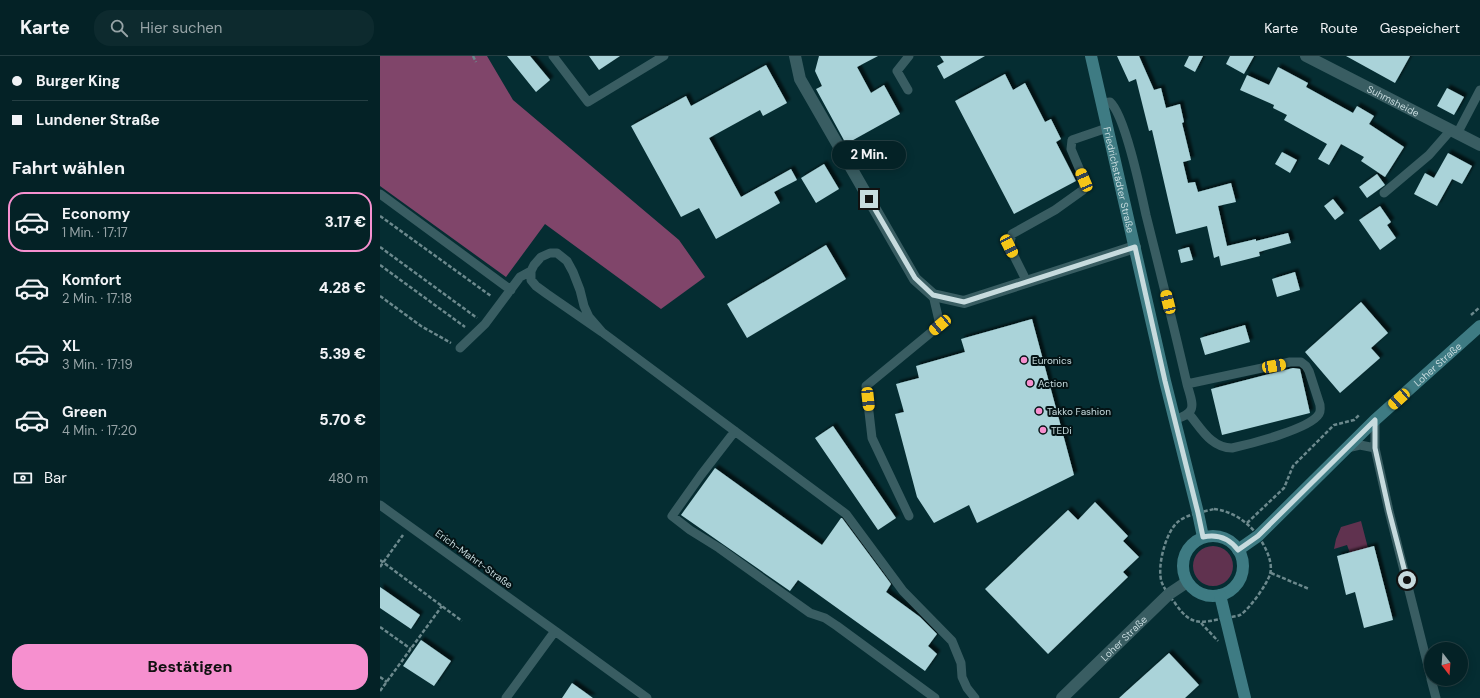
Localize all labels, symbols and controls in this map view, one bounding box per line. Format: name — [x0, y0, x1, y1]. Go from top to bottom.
search box — [94, 10, 374, 46]
text: Karte — [20, 15, 70, 40]
icon: search — [108, 17, 130, 39]
text: Hier suchen — [140, 18, 222, 38]
text: Karte — [1264, 19, 1298, 37]
text: Route — [1320, 19, 1358, 37]
text: Gespeichert — [1380, 19, 1460, 37]
text: Burger King — [36, 71, 120, 91]
street label: Suhmsheide — [1365, 82, 1422, 120]
text: Lundener Straße — [36, 110, 160, 130]
street label: Friedrichstädter Straße — [1101, 126, 1138, 234]
callout: 2 Min. — [832, 141, 906, 169]
text: 2 Min. — [850, 146, 888, 163]
text: Fahrt wählen — [12, 156, 125, 180]
car — [1074, 167, 1094, 193]
route end — [860, 190, 878, 208]
icon: car — [14, 204, 50, 240]
text: Economy — [62, 204, 130, 224]
text: 3.17 € — [325, 212, 366, 232]
text: 1 Min. · 17:17 — [62, 224, 128, 241]
car — [998, 233, 1020, 259]
icon: car — [14, 270, 50, 306]
text: Komfort — [62, 270, 121, 290]
text: 4.28 € — [319, 278, 366, 298]
car — [1159, 289, 1177, 315]
text: 2 Min. · 17:18 — [62, 290, 132, 307]
car — [927, 313, 953, 337]
icon: car — [14, 336, 50, 372]
text: XL — [62, 336, 80, 356]
street label: Loher Straße — [1411, 339, 1464, 389]
text: 5.39 € — [319, 344, 366, 364]
place label: Euronics — [1032, 354, 1072, 367]
marker: Euronics — [1019, 355, 1029, 365]
text: 3 Min. · 17:19 — [62, 356, 133, 373]
car — [1261, 358, 1287, 374]
place label: Action — [1038, 377, 1068, 390]
marker: Action — [1025, 378, 1035, 388]
car — [861, 386, 875, 412]
car — [1386, 387, 1412, 411]
icon: car — [14, 402, 50, 438]
text: Green — [62, 402, 107, 422]
place label: Takko Fashion — [1047, 405, 1111, 418]
marker: Takko Fashion — [1034, 406, 1044, 416]
text: 5.70 € — [319, 410, 366, 430]
text: 4 Min. · 17:20 — [62, 422, 137, 439]
place label: TEDi — [1051, 424, 1072, 437]
marker: TEDi — [1038, 425, 1048, 435]
icon: cash — [12, 467, 34, 489]
text: Bar — [44, 468, 67, 488]
text: 480 m — [328, 470, 368, 487]
street label: Erich-Mahrt-Straße — [433, 527, 515, 592]
route start — [1398, 571, 1416, 589]
street label: Loher Straße — [1098, 612, 1150, 664]
north arrow — [1424, 642, 1468, 686]
map controls — [1424, 642, 1468, 686]
button: Bestätigen — [12, 644, 368, 690]

